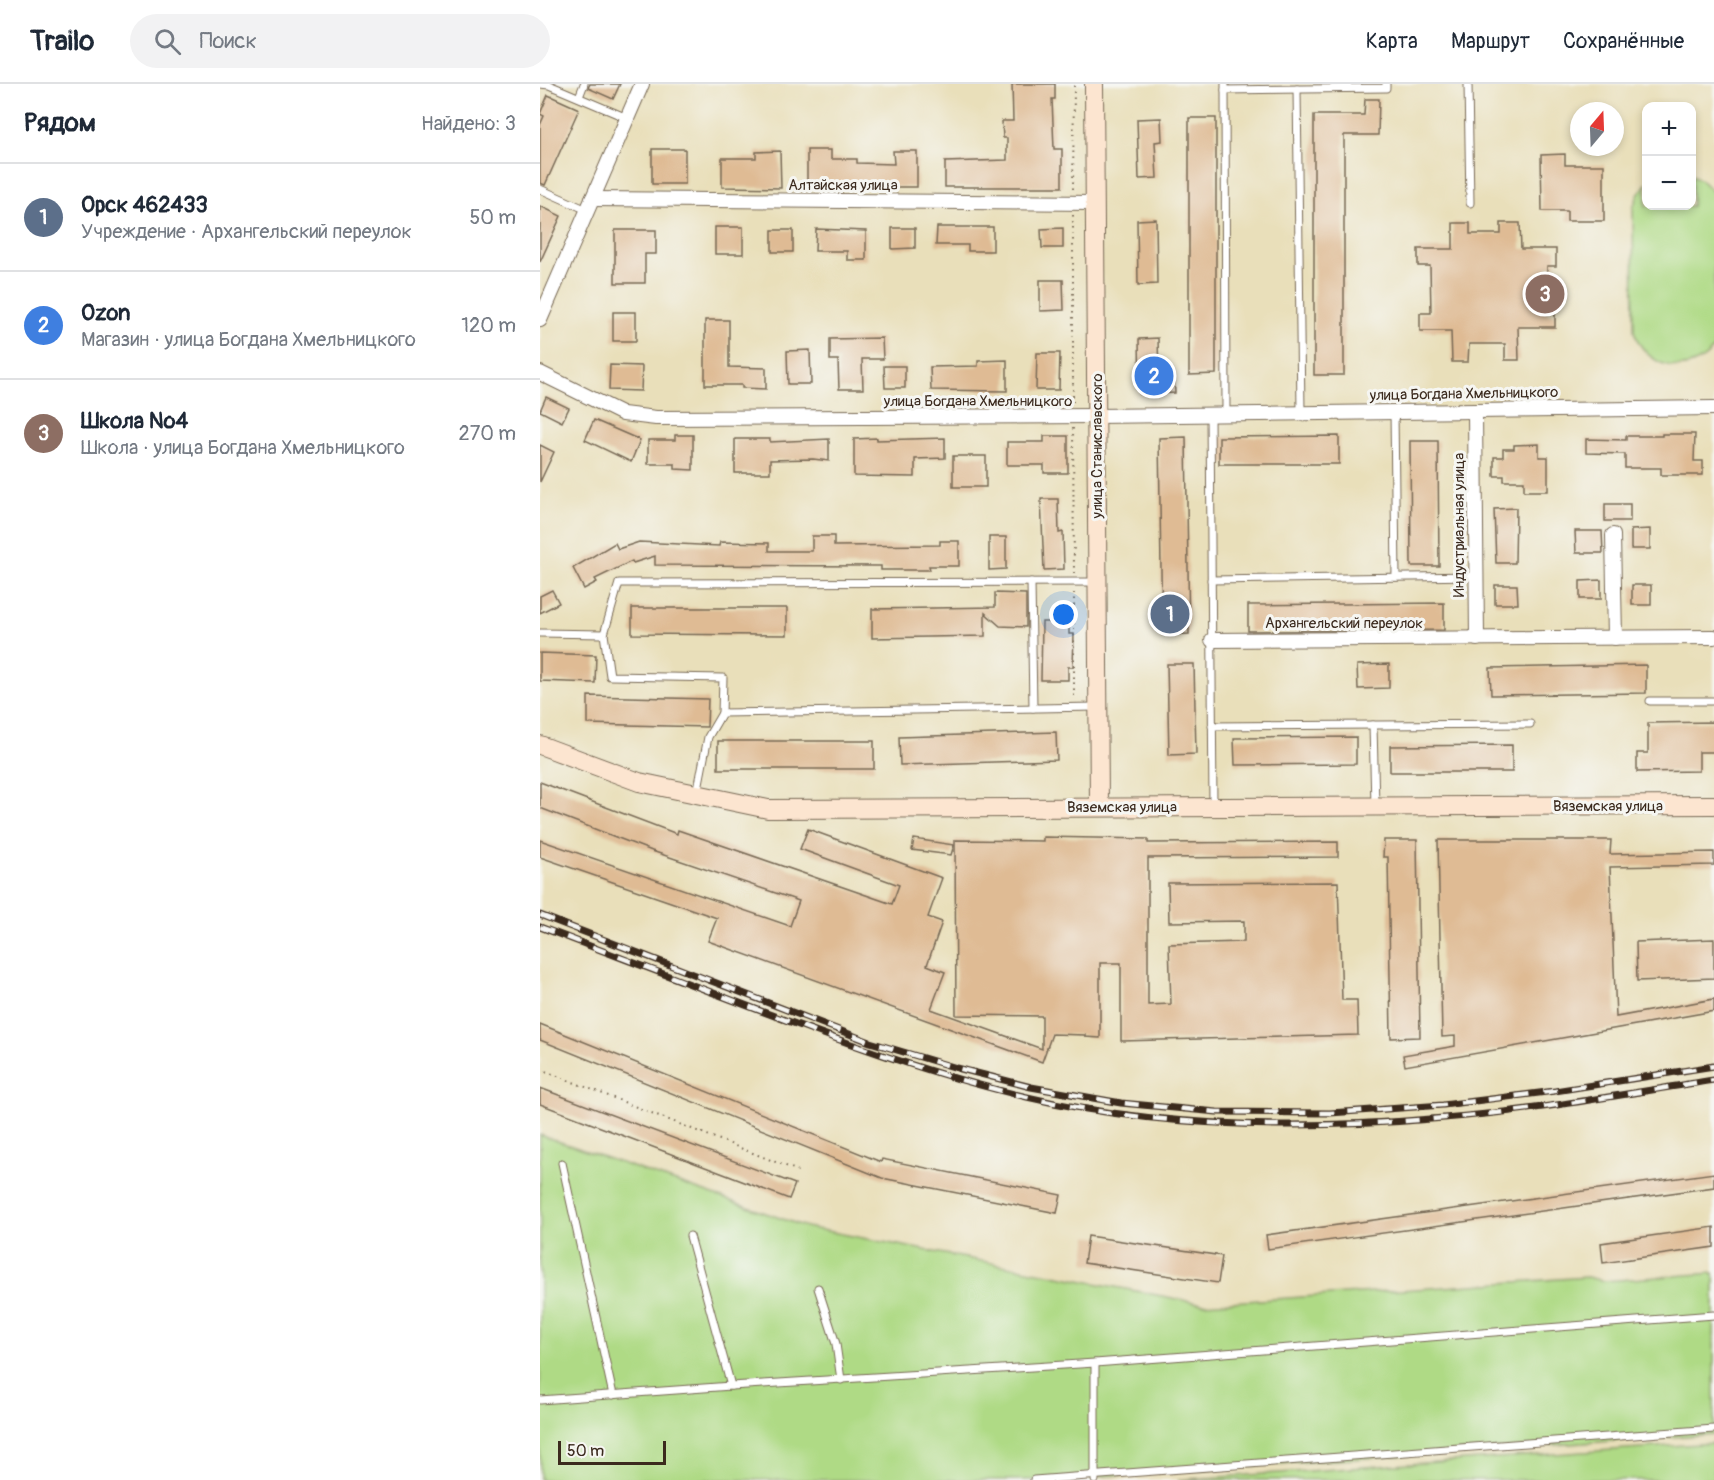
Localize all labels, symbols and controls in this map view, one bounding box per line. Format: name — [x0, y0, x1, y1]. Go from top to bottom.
search box — [130, 14, 550, 68]
text: Trailo — [30, 24, 94, 59]
icon: search — [151, 25, 184, 58]
text: Поиск — [199, 27, 257, 55]
text: Карта — [1366, 28, 1418, 55]
text: Маршрут — [1451, 28, 1530, 55]
text: Сохранённые — [1563, 28, 1684, 55]
north arrow — [1570, 102, 1624, 156]
map controls — [1642, 102, 1696, 210]
button: + — [1642, 102, 1696, 156]
text: Рядом — [24, 107, 96, 139]
text: Найдено: 3 — [421, 111, 516, 136]
button: − — [1642, 156, 1696, 210]
street label: Алтайская улица — [788, 176, 898, 195]
text: Орск 462433 — [81, 191, 208, 219]
text: 1 — [40, 205, 47, 230]
text: 50 m — [469, 205, 516, 230]
text: Учреждение · Архангельский переулок — [81, 219, 412, 244]
pin: 3 — [1526, 272, 1564, 316]
text: Ozon — [81, 299, 130, 327]
text: 2 — [38, 313, 49, 338]
text: 120 m — [461, 313, 516, 338]
text: Магазин · улица Богдана Хмельницкого — [81, 327, 416, 352]
pin: 2 — [1134, 354, 1174, 398]
street label: улица Станиславского — [1088, 374, 1107, 519]
street label: улица Богдана Хмельницкого — [1369, 383, 1558, 405]
street label: улица Богдана Хмельницкого — [883, 392, 1072, 411]
text: Школа №4 — [81, 407, 188, 435]
text: 3 — [38, 421, 49, 446]
text: 270 m — [458, 421, 516, 446]
text: Школа · улица Богдана Хмельницкого — [81, 435, 405, 460]
street label: Индустриальная улица — [1450, 453, 1469, 597]
pin: 1 — [1150, 592, 1190, 636]
your location — [1049, 600, 1078, 629]
street label: Архангельский переулок — [1265, 614, 1423, 633]
street label: Вяземская улица — [1553, 797, 1663, 816]
street label: Вяземская улица — [1067, 798, 1177, 817]
scale bar — [558, 1438, 666, 1466]
text: 50 m — [567, 1441, 604, 1461]

